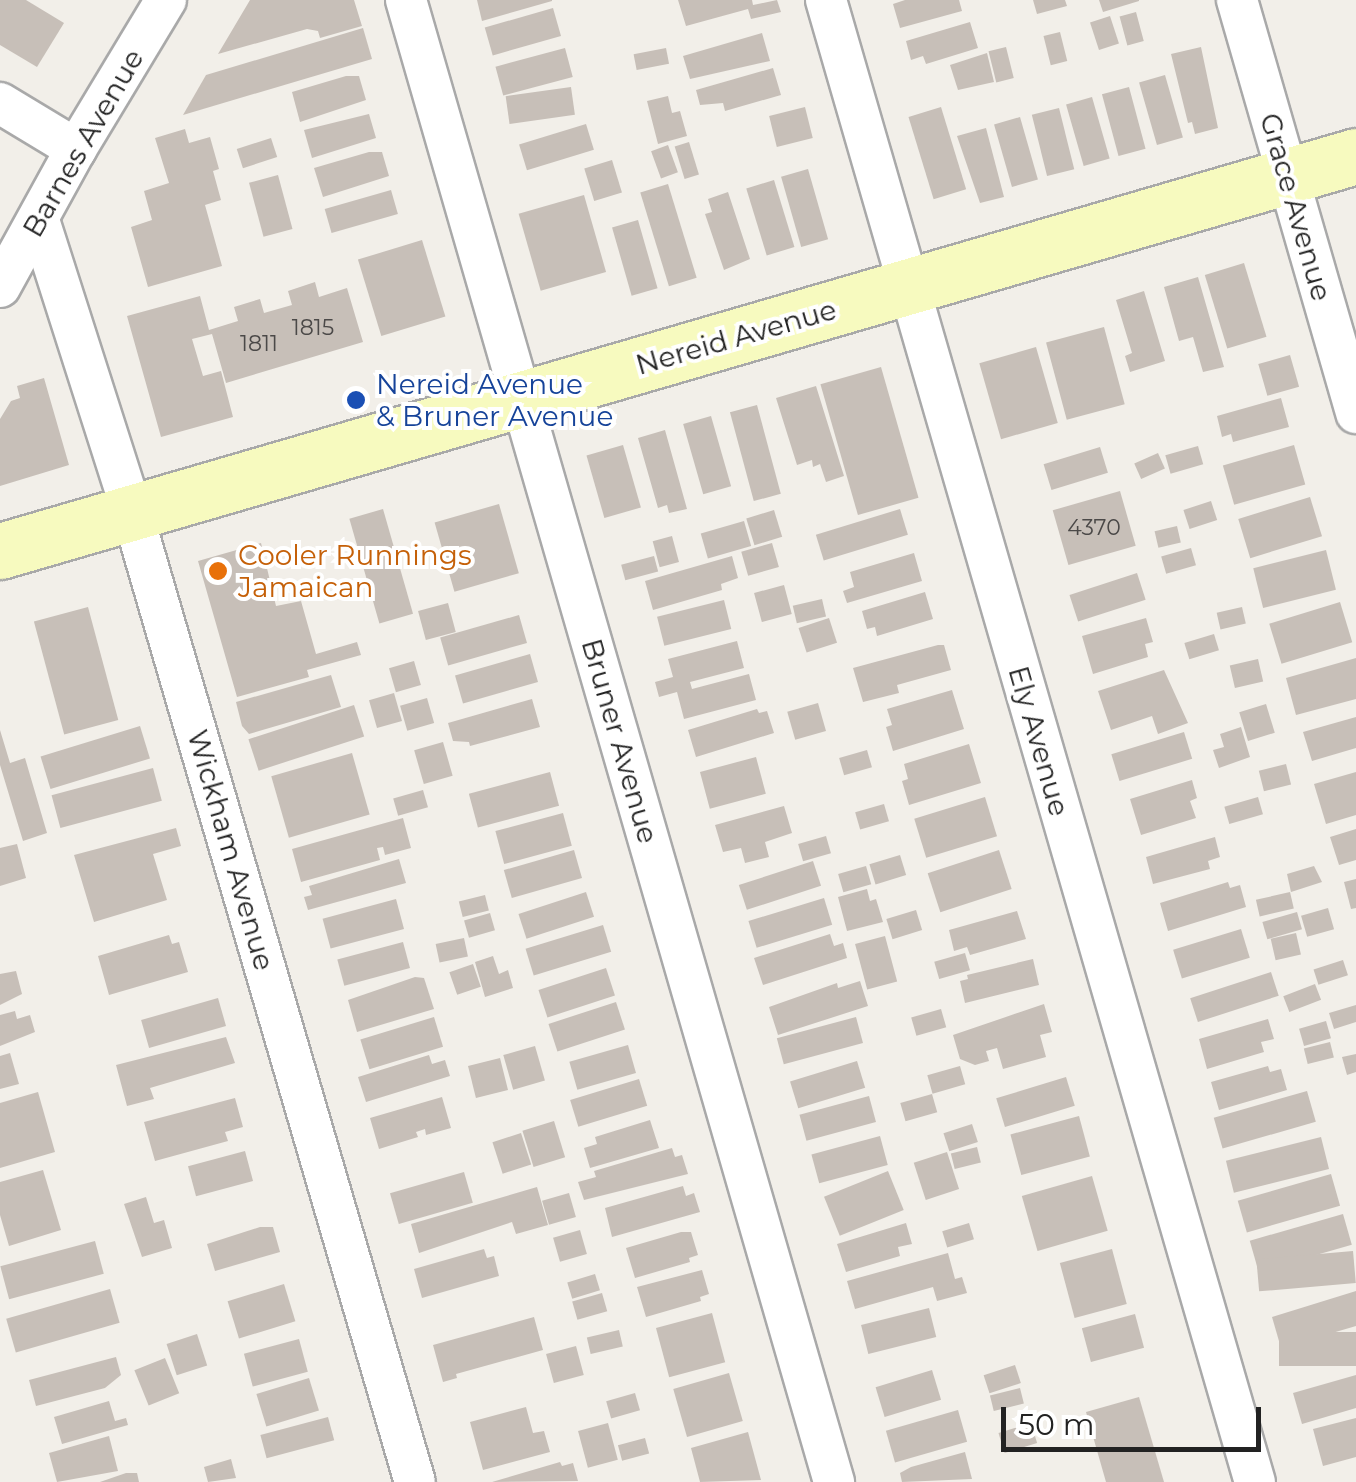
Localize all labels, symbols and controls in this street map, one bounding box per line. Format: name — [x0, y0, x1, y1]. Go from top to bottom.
street label: Barnes Avenue — [16, 43, 150, 243]
street label: Grace Avenue — [1253, 109, 1339, 305]
street label: Nereid Avenue — [632, 292, 840, 382]
house number: 1815 — [292, 315, 334, 341]
house number: 1811 — [240, 331, 278, 357]
place label: Nereid Avenue & Bruner Avenue — [376, 367, 613, 433]
marker: Nereid Avenue & Bruner Avenue — [345, 389, 367, 411]
house number: 4370 — [1067, 515, 1121, 541]
place label: Cooler Runnings Jamaican — [238, 538, 472, 604]
marker: Cooler Runnings Jamaican — [207, 560, 229, 582]
street label: Bruner Avenue — [575, 635, 665, 847]
street label: Ely Avenue — [1002, 662, 1076, 820]
street label: Wickham Avenue — [181, 726, 281, 974]
scale bar — [1006, 1387, 1266, 1449]
text: 50 m — [1018, 1406, 1095, 1443]

